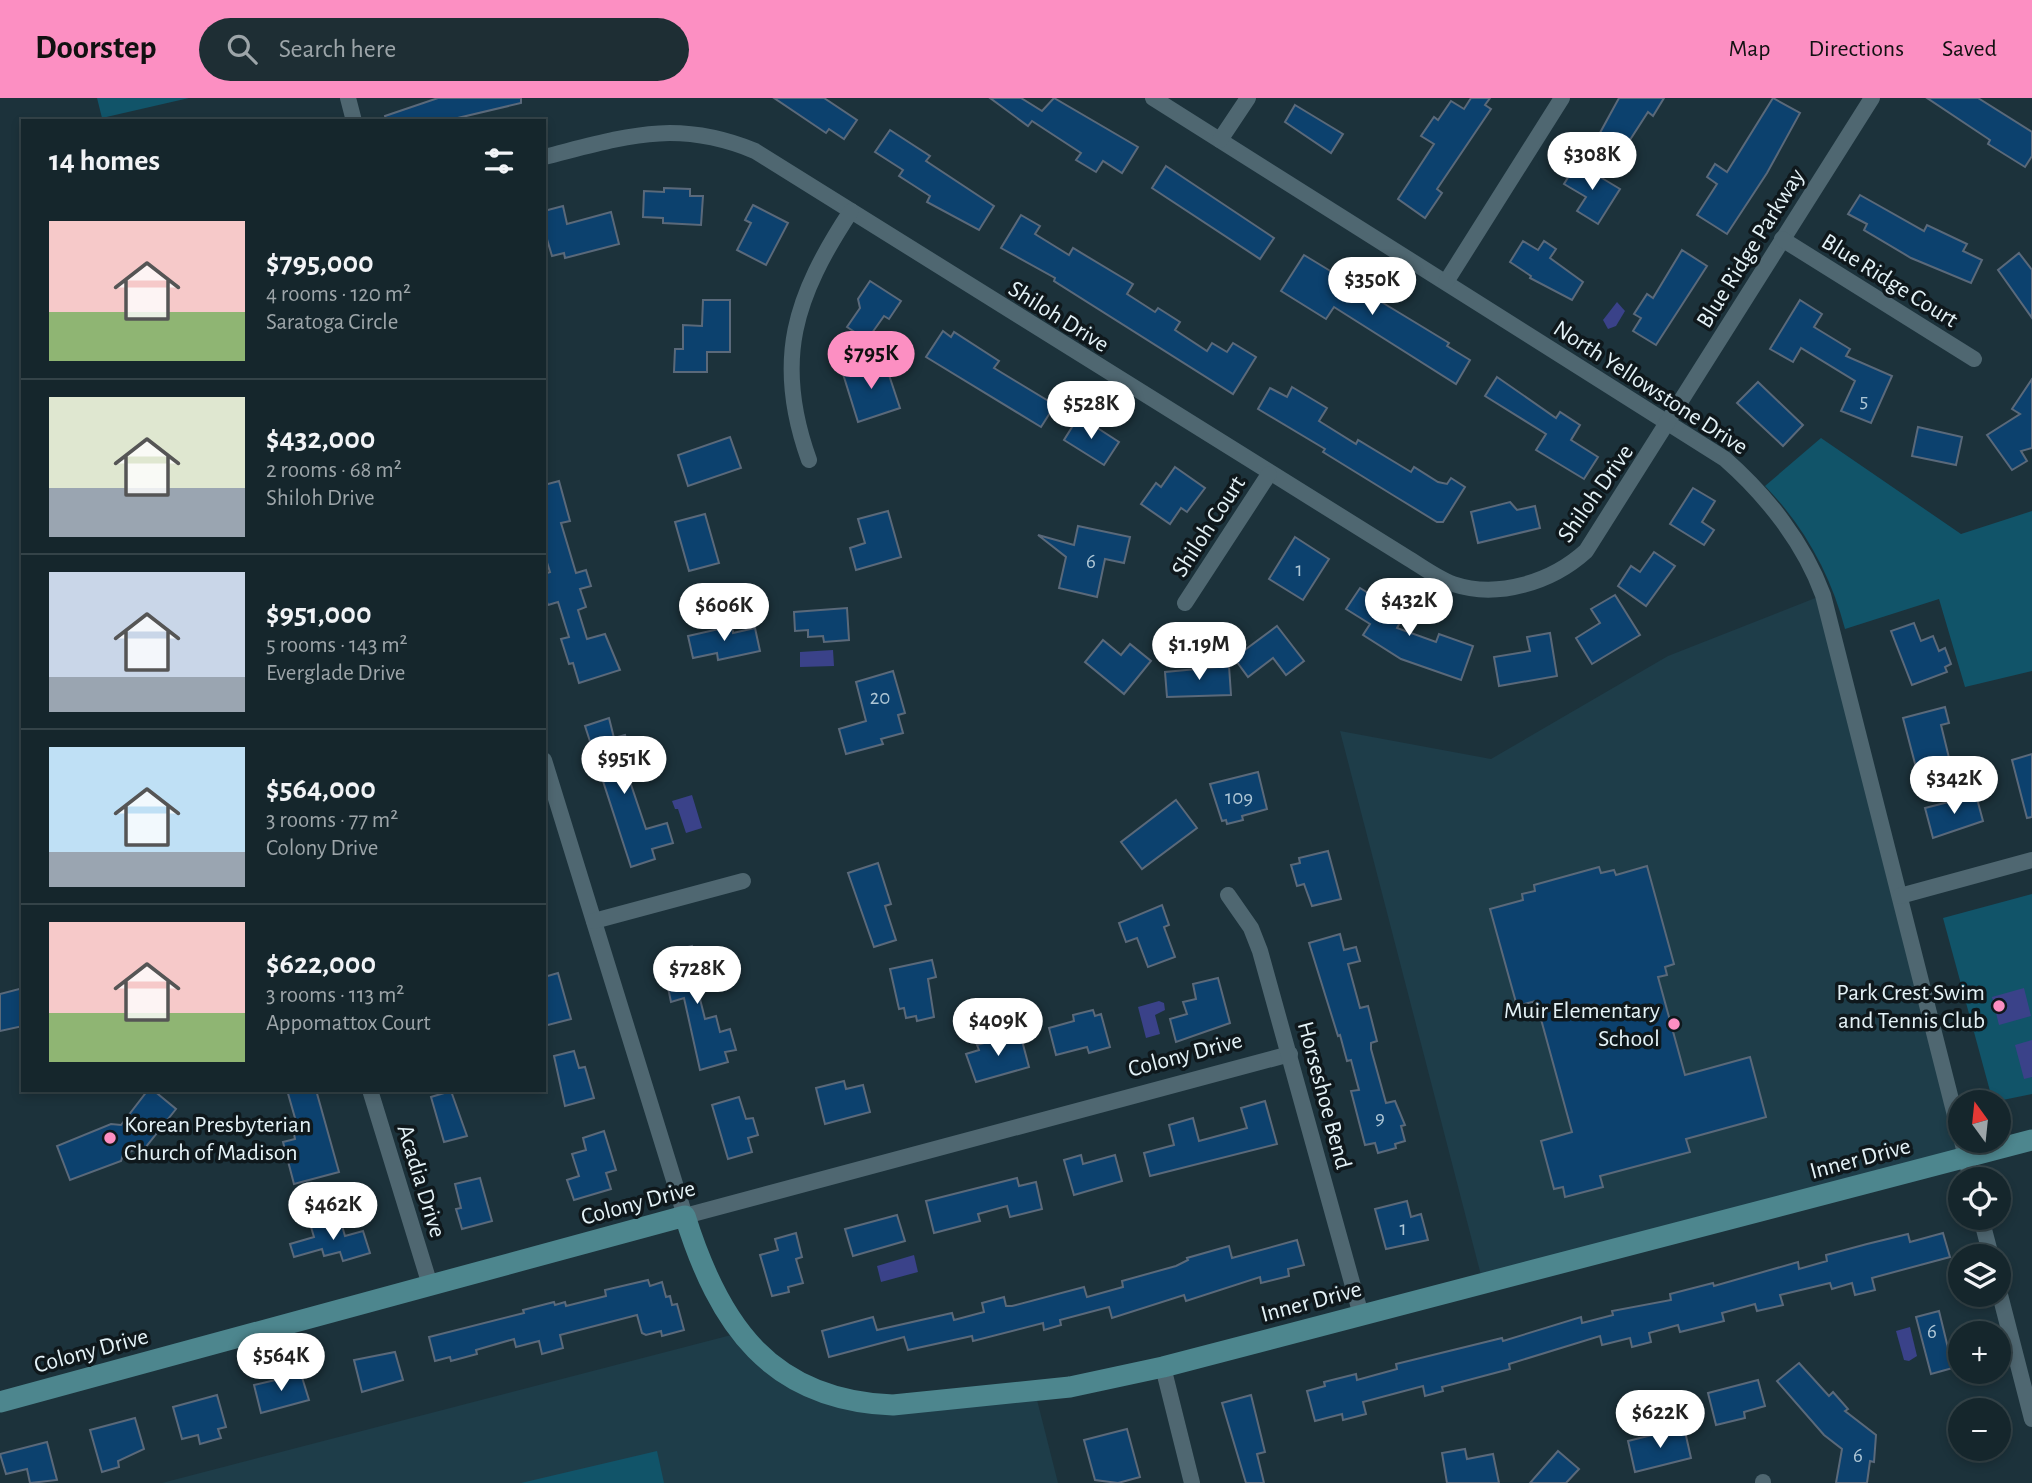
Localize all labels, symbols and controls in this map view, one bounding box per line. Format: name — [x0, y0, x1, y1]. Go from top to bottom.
search box — [199, 18, 689, 81]
icon: search — [223, 30, 261, 68]
text: Doorstep — [35, 32, 157, 65]
text: Search here — [279, 36, 396, 62]
text: Map — [1728, 37, 1770, 61]
text: Directions — [1808, 37, 1904, 61]
text: Saved — [1942, 37, 1997, 61]
pin: $308K — [1543, 132, 1641, 192]
icon: filters — [480, 142, 518, 180]
text: $308K — [1563, 143, 1621, 166]
text: 14 homes — [49, 146, 160, 176]
street label: Blue Ridge Parkway — [1692, 165, 1809, 332]
street label: Blue Ridge Court — [1817, 229, 1962, 332]
text: $795,000 — [266, 248, 374, 278]
icon: home — [105, 249, 189, 333]
pin: $350K — [1323, 258, 1421, 317]
text: $350K — [1344, 268, 1400, 291]
street label: Shiloh Drive — [1004, 277, 1113, 357]
text: 4 rooms · 120 m² — [266, 283, 411, 306]
text: Saratoga Circle — [266, 311, 398, 334]
street label: North Yellowstone Drive — [1549, 316, 1752, 459]
pin: $795K — [822, 331, 920, 391]
text: $795K — [844, 342, 898, 365]
pin: $528K — [1042, 382, 1140, 441]
house number: 5 — [1860, 390, 1868, 411]
text: $528K — [1063, 392, 1119, 415]
text: $432,000 — [266, 424, 375, 454]
icon: home — [105, 425, 189, 509]
street label: Shiloh Drive — [1553, 440, 1638, 547]
text: 2 rooms · 68 m² — [266, 459, 402, 482]
street label: Shiloh Court — [1168, 472, 1250, 581]
text: Shiloh Drive — [266, 487, 375, 510]
house number: 6 — [1086, 551, 1096, 572]
house number: 1 — [1295, 559, 1303, 580]
pin: $432K — [1360, 578, 1458, 638]
pin: $606K — [675, 584, 773, 643]
text: $432K — [1381, 589, 1437, 612]
text: $606K — [695, 594, 753, 617]
text: $951,000 — [266, 599, 372, 629]
icon: home — [105, 600, 189, 684]
pin: $1.19M — [1142, 622, 1256, 682]
text: $1.19M — [1168, 633, 1230, 656]
text: 5 rooms · 143 m² — [266, 634, 408, 657]
text: Everglade Drive — [266, 662, 405, 685]
house number: 20 — [870, 687, 890, 708]
pin: $951K — [575, 736, 673, 796]
text: $951K — [597, 747, 651, 770]
pin: $342K — [1905, 756, 2003, 816]
text: $342K — [1926, 767, 1982, 790]
text: $564,000 — [266, 774, 376, 804]
icon: home — [105, 775, 189, 859]
house number: 109 — [1225, 787, 1253, 808]
text: 3 rooms · 77 m² — [266, 809, 398, 832]
text: Colony Drive — [266, 837, 378, 860]
pin: $728K — [648, 946, 746, 1006]
text: $622,000 — [266, 949, 376, 979]
icon: home — [105, 950, 189, 1034]
text: $728K — [669, 957, 725, 980]
place label: Park Crest Swim and Tennis Club — [1836, 981, 1985, 1033]
text: 3 rooms · 113 m² — [266, 984, 404, 1007]
pin: $409K — [949, 998, 1047, 1058]
marker: Park Crest Swim and Tennis Club — [1991, 998, 2007, 1014]
place label: Muir Elementary School — [1504, 999, 1660, 1051]
text: $409K — [969, 1009, 1027, 1032]
text: Appomattox Court — [266, 1012, 430, 1035]
marker: Muir Elementary School — [1666, 1016, 1682, 1032]
street label: Horseshoe Bend — [1293, 1019, 1355, 1172]
street label: Colony Drive — [1125, 1028, 1245, 1082]
north arrow — [1948, 1090, 2011, 1153]
map controls — [1948, 1090, 2011, 1461]
house number: 9 — [1375, 1107, 1385, 1128]
place label: Korean Presbyterian Church of Madison — [124, 1113, 311, 1165]
street label: Acadia Drive — [393, 1122, 450, 1241]
marker: Korean Presbyterian Church of Madison — [102, 1130, 118, 1146]
street label: Inner Drive — [1807, 1134, 1913, 1184]
button: locate — [1948, 1167, 2011, 1230]
street label: Colony Drive — [578, 1176, 698, 1230]
pin: $462K — [284, 1182, 382, 1242]
text: $462K — [304, 1193, 362, 1216]
house number: 1 — [1399, 1218, 1407, 1239]
button: layers — [1948, 1244, 2011, 1307]
street label: Inner Drive — [1258, 1277, 1364, 1327]
house number: 6 — [1927, 1321, 1937, 1342]
button: + — [1948, 1321, 2011, 1384]
street label: Colony Drive — [31, 1324, 151, 1378]
pin: $564K — [232, 1334, 330, 1393]
text: $564K — [253, 1344, 309, 1367]
pin: $622K — [1611, 1390, 1709, 1450]
button: − — [1948, 1398, 2011, 1461]
text: $622K — [1632, 1401, 1688, 1424]
house number: 6 — [1853, 1445, 1863, 1466]

